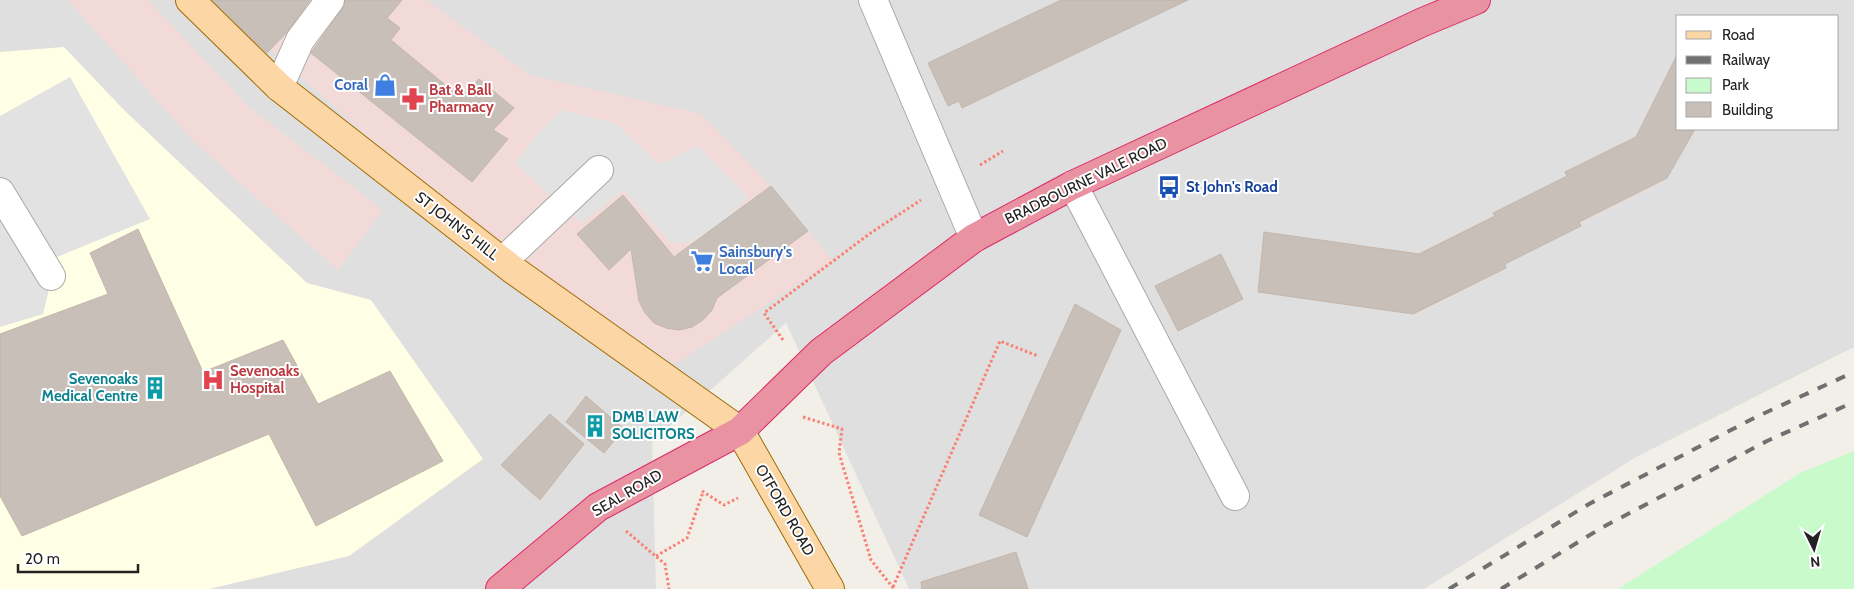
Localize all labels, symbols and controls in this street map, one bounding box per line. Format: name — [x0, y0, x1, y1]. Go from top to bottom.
legend — [1676, 15, 1839, 130]
text: Road — [1722, 26, 1755, 44]
text: Railway — [1722, 51, 1771, 69]
shop icon: Coral — [372, 72, 398, 98]
place label: Coral — [334, 76, 368, 94]
text: Park — [1722, 76, 1749, 94]
place label: Bat & Ball Pharmacy — [429, 81, 495, 116]
pharmacy icon: Bat & Ball Pharmacy — [400, 86, 426, 112]
text: Building — [1722, 101, 1773, 119]
street label: BRADBOURNE VALE ROAD — [1002, 134, 1170, 228]
bus stop icon: St John's Road — [1156, 174, 1182, 200]
place label: St John's Road — [1186, 178, 1278, 196]
street label: ST JOHN'S HILL — [412, 188, 503, 264]
place label: Sainsbury's Local — [719, 243, 792, 278]
supermarket icon: Sainsbury's Local — [689, 248, 715, 274]
place label: Sevenoaks Hospital — [230, 362, 299, 397]
hospital icon: Sevenoaks Hospital — [200, 367, 226, 393]
place label: Sevenoaks Medical Centre — [42, 370, 138, 405]
building icon: Sevenoaks Medical Centre — [142, 375, 168, 401]
place label: DMB LAW SOLICITORS — [612, 408, 695, 443]
building icon: DMB LAW SOLICITORS — [582, 413, 608, 439]
street label: OTFORD ROAD — [752, 461, 818, 559]
street label: SEAL ROAD — [589, 466, 665, 520]
north arrow — [1789, 524, 1839, 574]
scale bar — [18, 542, 138, 574]
text: 20 m — [25, 550, 60, 568]
text: N — [1809, 553, 1821, 571]

